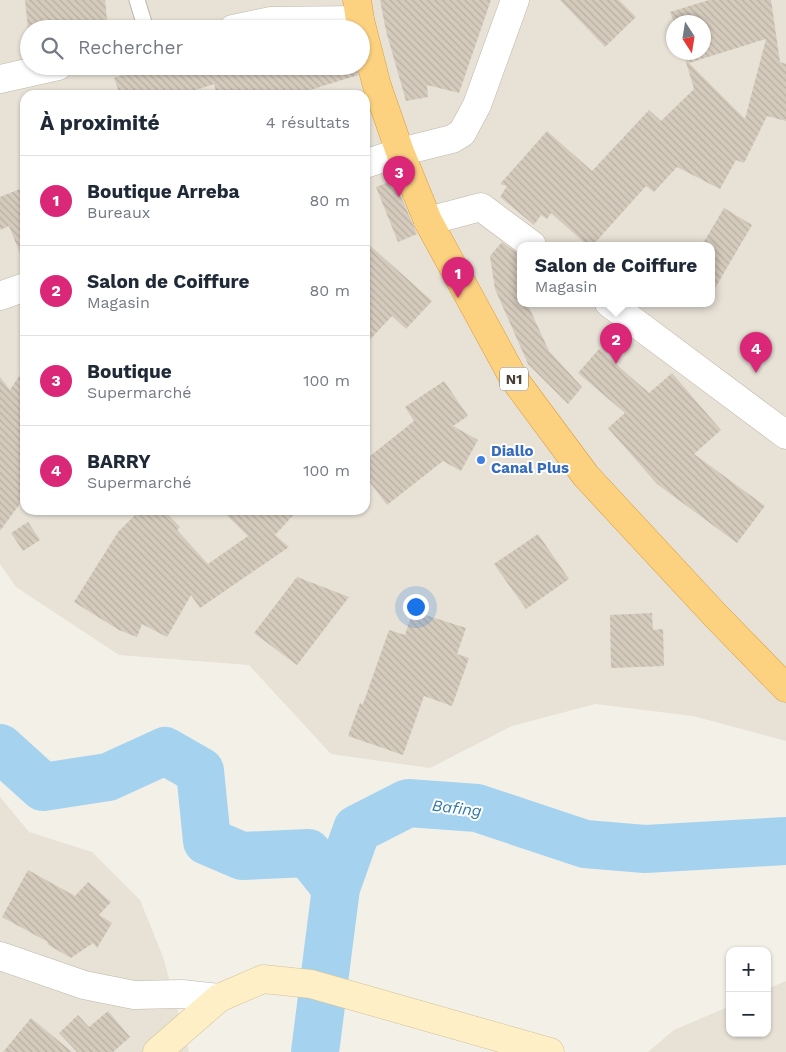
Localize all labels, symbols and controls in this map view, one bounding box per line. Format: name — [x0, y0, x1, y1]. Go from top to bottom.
north arrow — [666, 15, 711, 60]
search box — [20, 20, 370, 75]
icon: search — [38, 34, 66, 62]
text: Rechercher — [78, 36, 183, 59]
text: À proximité — [40, 110, 160, 135]
text: 4 résultats — [266, 113, 350, 132]
pin: 3 — [383, 156, 415, 197]
text: Boutique Arreba — [87, 180, 240, 203]
text: 1 — [53, 191, 59, 210]
text: 80 m — [309, 191, 350, 210]
text: Bureaux — [87, 203, 150, 222]
popup — [517, 242, 715, 307]
text: Salon de Coiffure — [535, 254, 697, 277]
pin: 1 — [442, 257, 474, 298]
text: Salon de Coiffure — [87, 270, 250, 293]
text: Magasin — [535, 277, 598, 296]
text: 2 — [51, 281, 61, 300]
text: 80 m — [309, 281, 350, 300]
text: Magasin — [87, 293, 150, 312]
pin: 2 — [600, 323, 632, 364]
pin: 4 — [740, 332, 772, 373]
text: Boutique — [87, 360, 172, 383]
road number: N1 — [500, 368, 528, 390]
text: 3 — [51, 371, 61, 390]
text: 100 m — [303, 371, 350, 390]
text: Supermarché — [87, 383, 192, 402]
place label: Diallo Canal Plus — [491, 442, 569, 477]
text: BARRY — [87, 450, 151, 473]
marker: Diallo Canal Plus — [475, 454, 487, 466]
text: 4 — [51, 461, 61, 480]
text: 100 m — [303, 461, 350, 480]
text: Supermarché — [87, 473, 192, 492]
your location — [403, 594, 429, 620]
water label: Bafing — [431, 796, 483, 820]
map controls — [726, 947, 771, 1037]
button: + — [726, 947, 771, 992]
button: − — [726, 992, 771, 1037]

